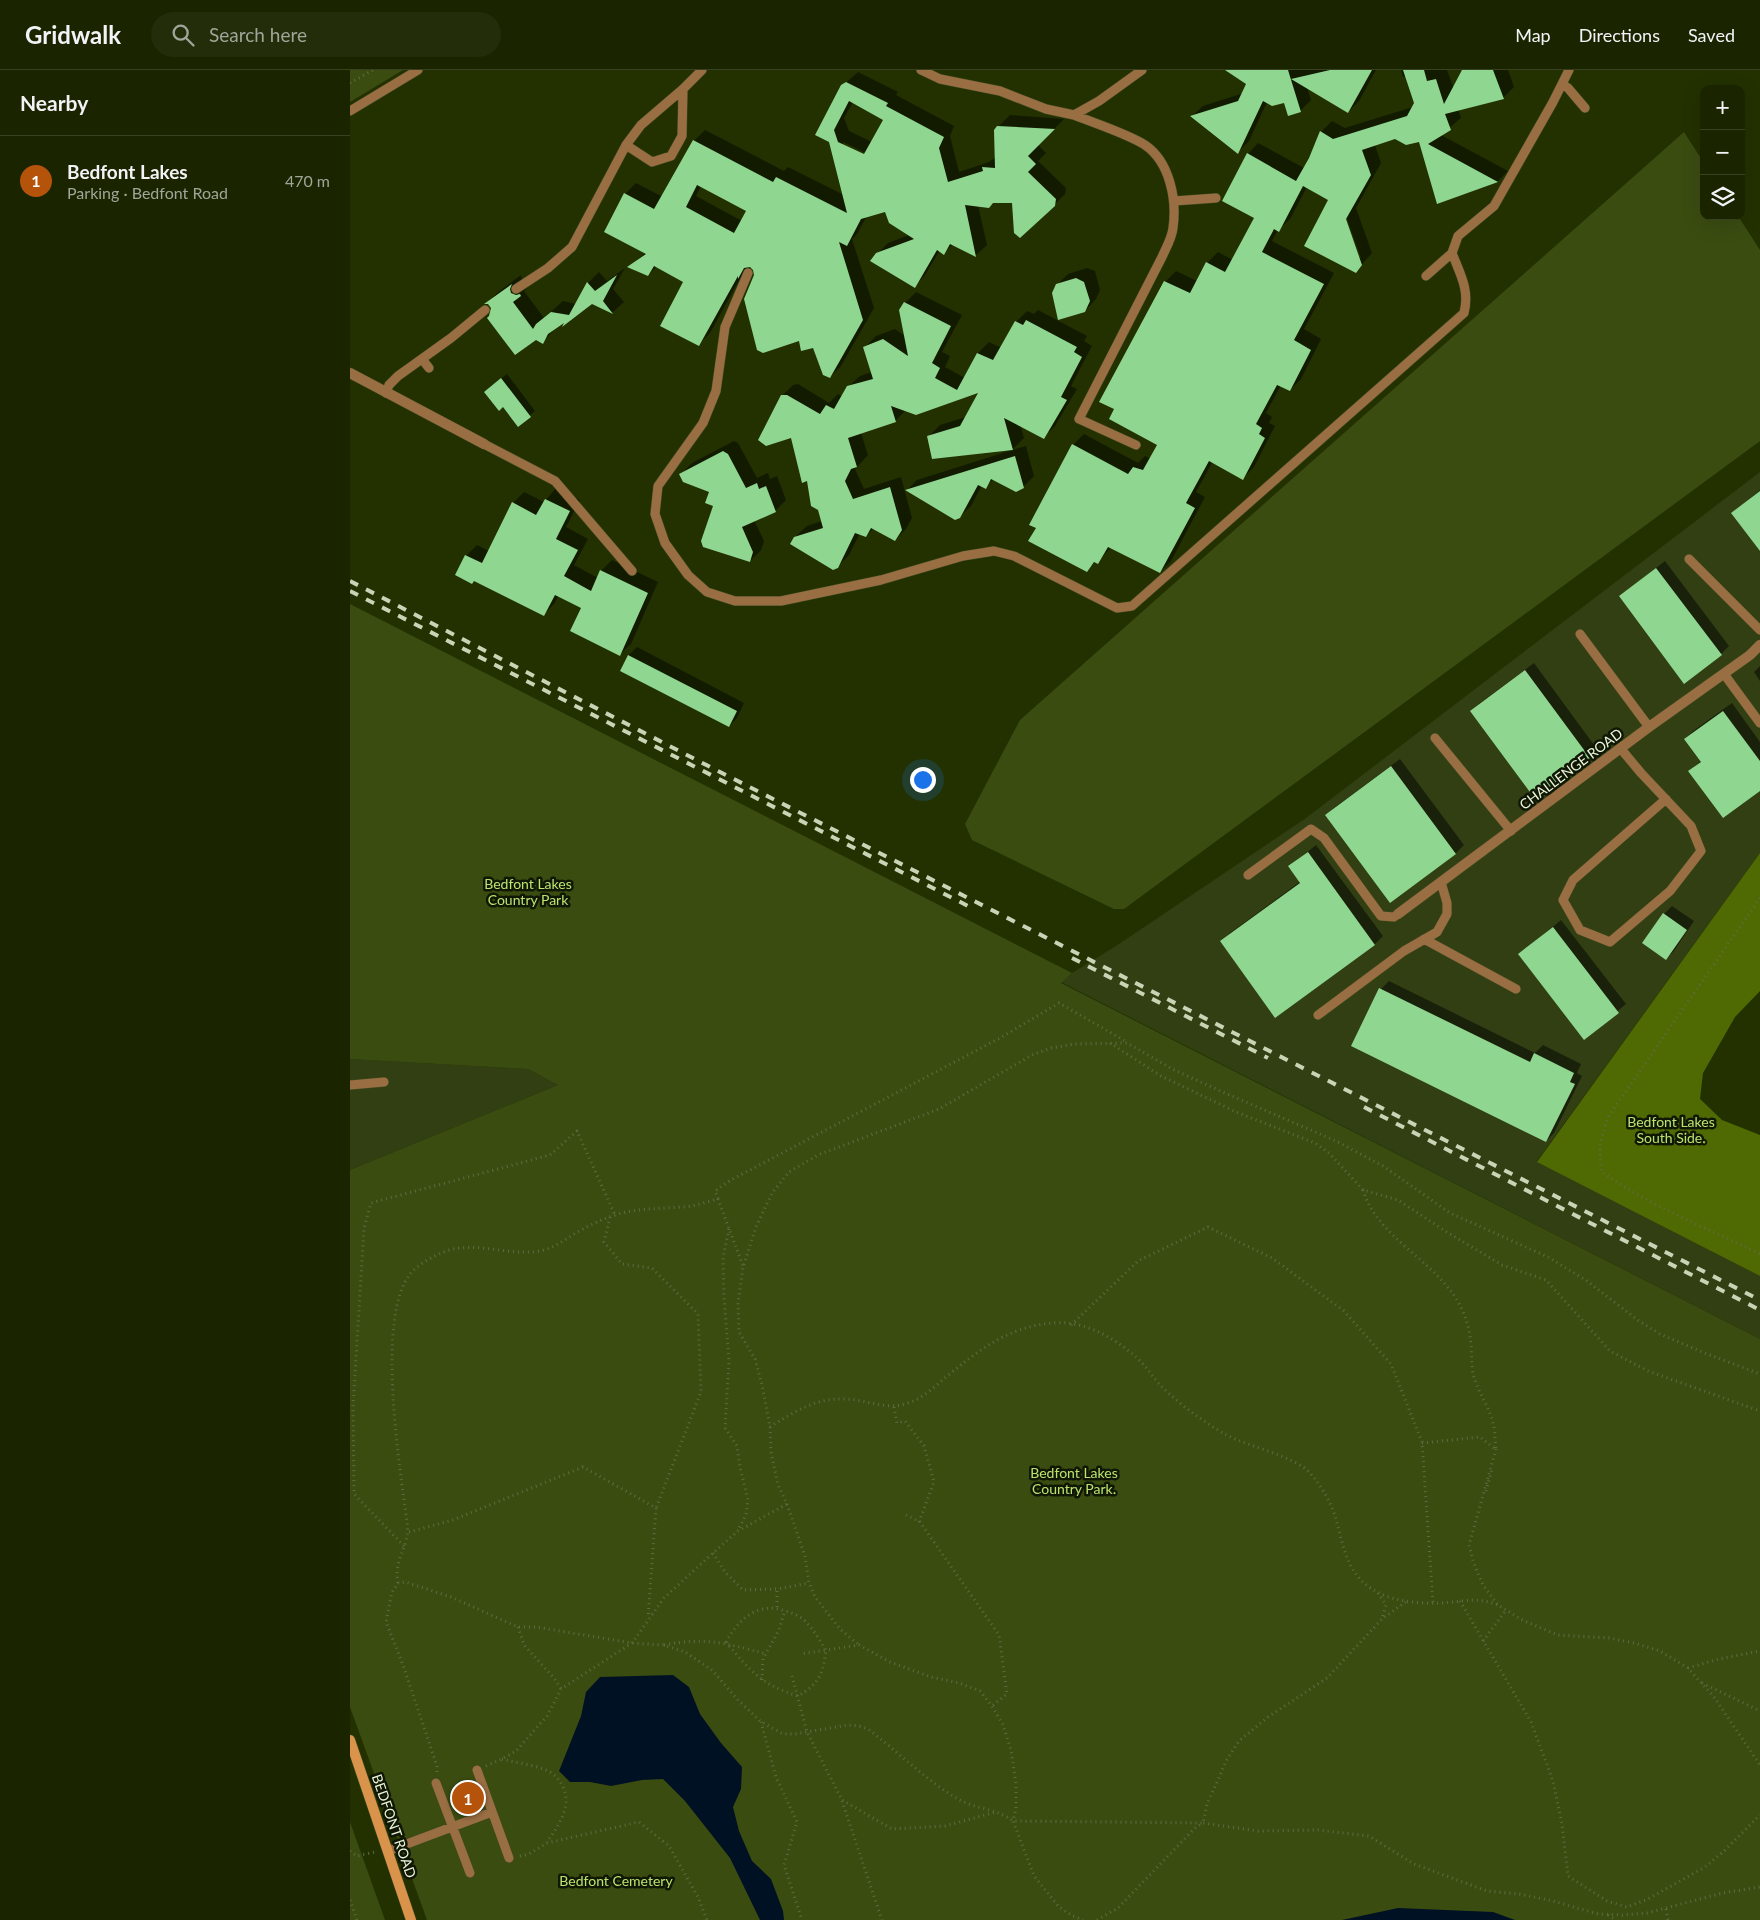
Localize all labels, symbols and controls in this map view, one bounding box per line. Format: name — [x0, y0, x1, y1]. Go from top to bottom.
search box — [151, 12, 501, 57]
text: Gridwalk — [25, 20, 121, 49]
icon: search — [169, 21, 197, 49]
text: Search here — [209, 23, 307, 46]
text: Map — [1515, 24, 1551, 46]
text: Directions — [1579, 24, 1660, 46]
text: Saved — [1688, 24, 1735, 46]
map controls — [1700, 85, 1745, 220]
button: + — [1700, 85, 1745, 130]
text: Nearby — [20, 90, 88, 115]
button: − — [1700, 130, 1745, 175]
text: Bedfont Lakes — [67, 160, 188, 183]
text: 1 — [31, 171, 41, 190]
text: 470 m — [285, 171, 330, 190]
button: layers — [1700, 175, 1745, 220]
text: Parking · Bedfont Road — [67, 183, 228, 202]
street label: CHALLENGE ROAD — [1516, 724, 1625, 813]
your location — [910, 767, 936, 793]
park label: Bedfont Lakes Country Park — [484, 875, 572, 908]
park label: Bedfont Lakes South Side. — [1627, 1113, 1715, 1146]
park label: Bedfont Lakes Country Park. — [1030, 1464, 1118, 1497]
street label: BEDFONT ROAD — [369, 1772, 420, 1880]
pin: 1 — [452, 1779, 484, 1817]
park label: Bedfont Cemetery — [559, 1872, 673, 1889]

